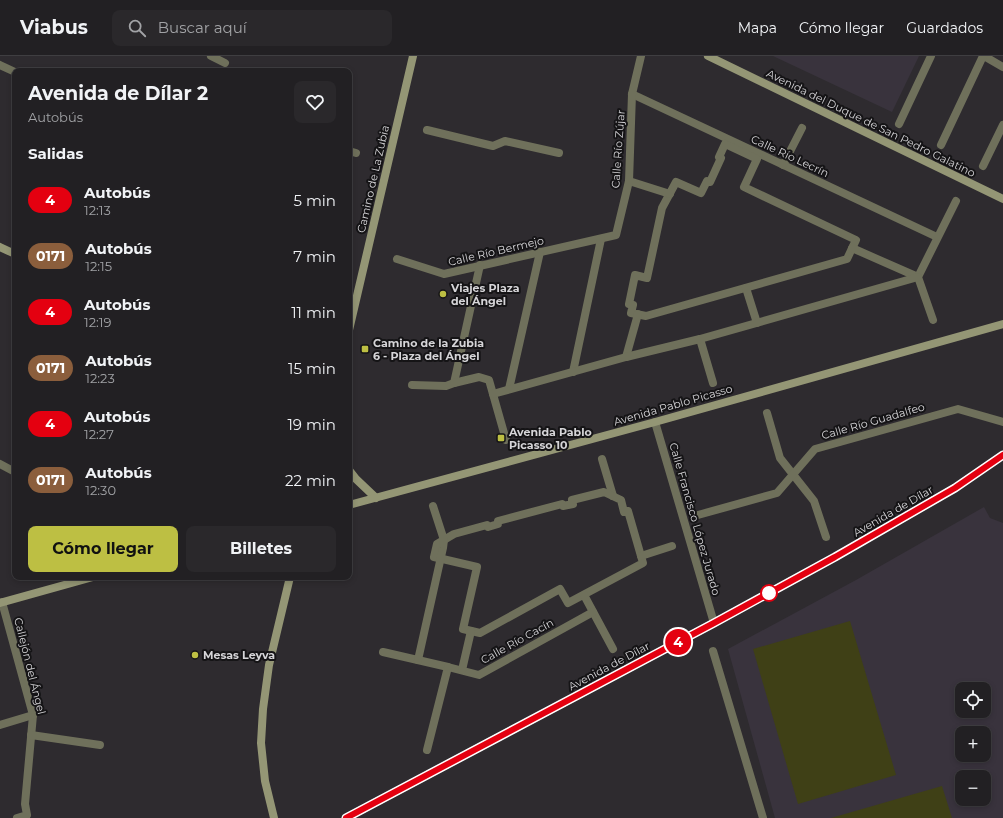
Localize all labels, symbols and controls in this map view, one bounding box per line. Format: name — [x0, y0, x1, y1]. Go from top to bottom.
search box — [112, 10, 392, 46]
text: Viabus — [20, 16, 88, 39]
icon: search — [126, 17, 148, 39]
text: Buscar aquí — [158, 18, 247, 37]
text: Mapa — [738, 19, 777, 37]
text: Cómo llegar — [799, 19, 884, 37]
text: Guardados — [906, 19, 983, 37]
street label: Avenida del Duque de San Pedro Galatino — [764, 66, 978, 180]
button: heart — [294, 81, 336, 123]
text: Avenida de Dílar 2 — [28, 82, 208, 105]
text: Autobús — [28, 109, 83, 125]
street label: Calle Río Zújar — [608, 109, 628, 189]
street label: Camino de La Zubia — [354, 124, 392, 234]
street label: Calle Río Lecrín — [749, 132, 831, 180]
text: Salidas — [28, 144, 83, 163]
text: Autobús — [84, 183, 150, 202]
text: 4 — [45, 191, 55, 209]
text: 5 min — [293, 191, 336, 210]
text: 12:13 — [84, 202, 111, 218]
street label: Calle Río Bermejo — [447, 233, 545, 269]
text: Autobús — [85, 239, 152, 258]
text: 0171 — [36, 247, 65, 265]
text: 7 min — [293, 247, 336, 266]
text: 12:15 — [85, 258, 112, 274]
place label: Viajes Plaza del Ángel — [450, 281, 520, 308]
marker: Viajes Plaza del Ángel — [438, 289, 448, 299]
text: Autobús — [84, 295, 150, 314]
text: 4 — [45, 303, 55, 321]
text: 11 min — [291, 303, 336, 322]
text: 12:19 — [84, 314, 111, 330]
place label: Camino de la Zubia 6 - Plaza del Ángel — [373, 336, 484, 363]
marker: Camino de la Zubia 6 - Plaza del Ángel — [360, 344, 370, 354]
text: Autobús — [85, 351, 152, 370]
text: 0171 — [36, 359, 65, 377]
text: 15 min — [288, 359, 336, 378]
text: 12:23 — [85, 370, 115, 386]
street label: Avenida Pablo Picasso — [612, 381, 734, 429]
street label: Calle Río Guadalfeo — [820, 400, 926, 442]
text: Autobús — [84, 407, 150, 426]
text: 4 — [45, 415, 55, 433]
text: 19 min — [287, 415, 336, 434]
place label: Avenida Pablo Picasso 10 — [508, 425, 592, 452]
text: 12:27 — [84, 426, 114, 442]
marker: Avenida Pablo Picasso 10 — [496, 433, 506, 443]
street label: Calle Francisco López Jurado — [666, 441, 724, 597]
text: Autobús — [85, 463, 152, 482]
text: 0171 — [36, 471, 65, 489]
text: 22 min — [285, 471, 336, 490]
text: 12:30 — [85, 482, 116, 498]
street label: Avenida de Dílar — [850, 482, 936, 540]
button: Cómo llegar — [28, 526, 178, 572]
button: Billetes — [186, 526, 336, 572]
unlabelled marker — [760, 584, 778, 602]
street label: Calle Río Cacín — [478, 615, 556, 667]
street label: Callejón del Ángel — [11, 616, 49, 716]
line badge: 4 — [665, 629, 691, 655]
text: 4 — [673, 633, 683, 651]
street label: Avenida de Dílar — [566, 639, 652, 693]
place label: Mesas Leyva — [203, 648, 275, 662]
marker: Mesas Leyva — [190, 650, 200, 660]
map controls — [955, 682, 991, 806]
button: locate — [955, 682, 991, 718]
button: + — [955, 726, 991, 762]
button: − — [955, 770, 991, 806]

